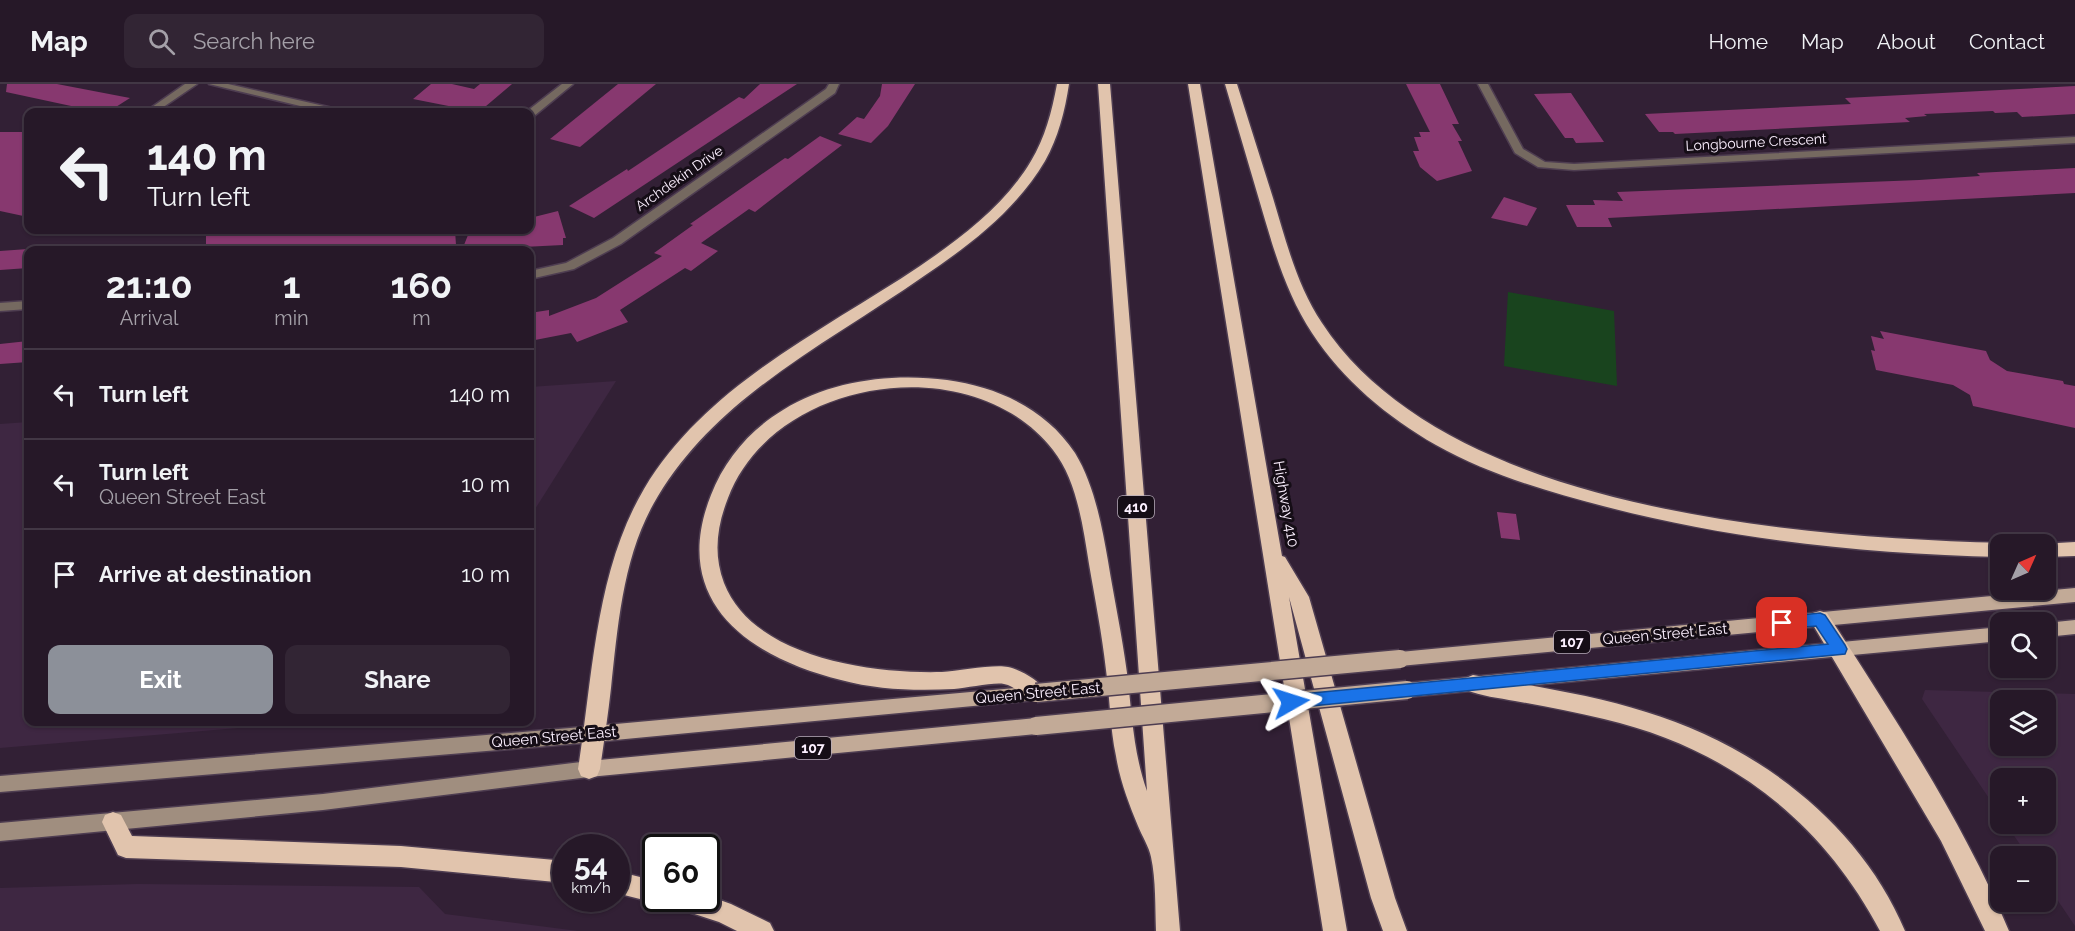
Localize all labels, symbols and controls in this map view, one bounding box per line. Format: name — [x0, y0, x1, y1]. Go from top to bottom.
search box — [124, 14, 544, 68]
text: Map — [30, 25, 88, 58]
icon: search — [145, 25, 178, 58]
text: Search here — [193, 28, 315, 54]
text: Home — [1709, 29, 1768, 54]
text: Map — [1801, 29, 1844, 54]
text: About — [1877, 29, 1936, 54]
text: Contact — [1969, 29, 2045, 54]
street label: Longbourne Crescent — [1685, 130, 1827, 154]
text: 140 m — [147, 131, 267, 180]
icon: left — [48, 132, 126, 210]
street label: Archdekin Drive — [632, 142, 726, 214]
text: Turn left — [147, 181, 250, 212]
text: 21:10 — [106, 264, 193, 306]
text: 1 — [283, 264, 300, 306]
text: 160 — [390, 264, 452, 306]
text: Arrival — [120, 306, 179, 330]
text: min — [274, 306, 309, 330]
text: m — [412, 306, 431, 330]
icon: left — [48, 378, 81, 411]
text: Turn left — [99, 381, 189, 407]
text: 140 m — [449, 381, 510, 407]
text: Turn left — [99, 459, 189, 485]
street label: Highway 410 — [1270, 459, 1302, 549]
icon: left — [48, 468, 81, 501]
text: 10 m — [461, 471, 510, 497]
text: Queen Street East — [99, 485, 266, 509]
road number: 410 — [1118, 496, 1154, 518]
north arrow — [1990, 534, 2056, 600]
map controls — [1990, 534, 2056, 912]
icon: arrive — [48, 558, 81, 591]
text: Arrive at destination — [99, 561, 312, 587]
text: 10 m — [461, 561, 510, 587]
pin — [1756, 597, 1807, 648]
icon: arrive — [1765, 606, 1798, 639]
button: search — [1990, 612, 2056, 678]
street label: Queen Street East — [1602, 620, 1728, 648]
road number: 107 — [1554, 631, 1590, 653]
button: Exit — [48, 645, 273, 714]
button: Share — [285, 645, 510, 714]
position arrow — [1259, 670, 1323, 734]
street label: Queen Street East — [975, 679, 1101, 707]
button: layers — [1990, 690, 2056, 756]
street label: Queen Street East — [491, 723, 617, 751]
road number: 107 — [795, 737, 831, 759]
button: + — [1990, 768, 2056, 834]
speed limit sign: 60 — [642, 834, 720, 912]
button: − — [1990, 846, 2056, 912]
text: 54 — [574, 848, 608, 883]
text: km/h — [571, 879, 611, 897]

